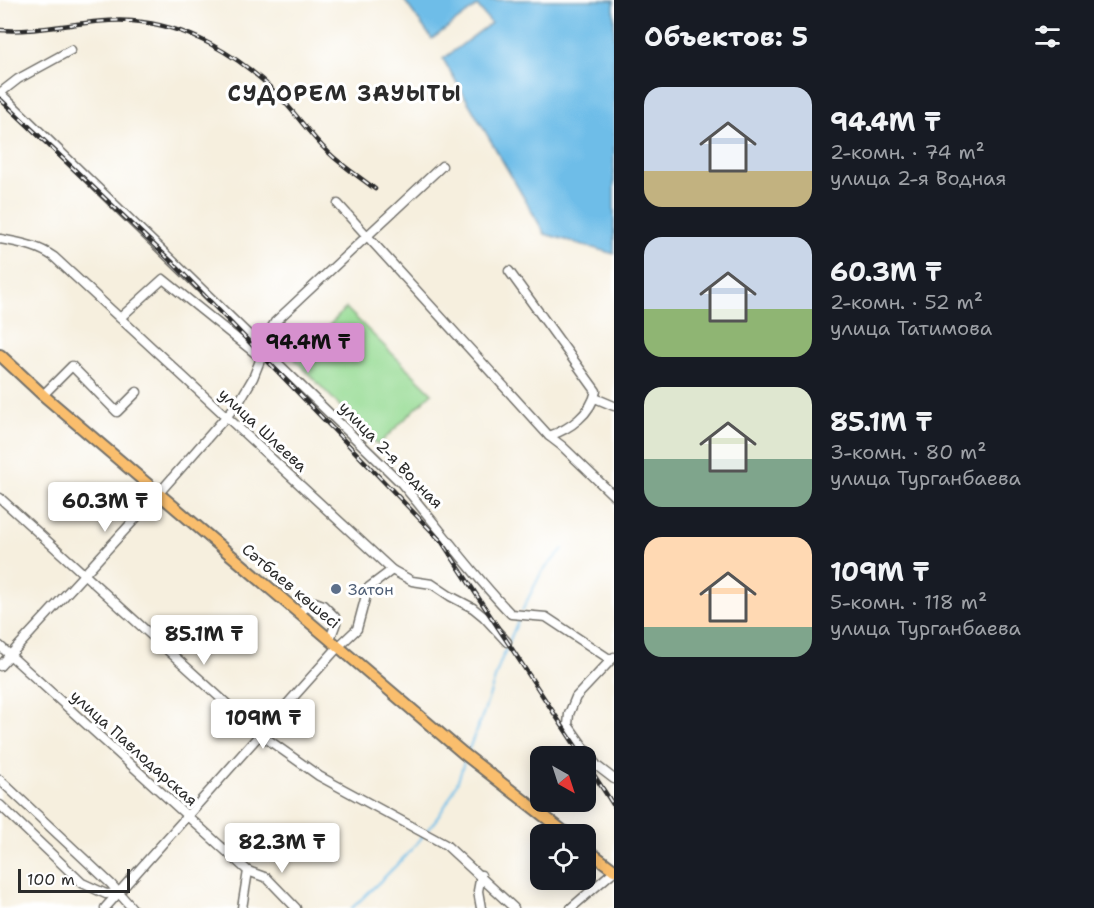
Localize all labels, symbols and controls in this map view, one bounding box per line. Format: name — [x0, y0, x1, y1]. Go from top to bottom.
text: Объектов: 5 — [644, 19, 808, 54]
icon: filters — [1031, 20, 1064, 53]
district label: СУДОРЕМ ЗАУЫТЫ — [228, 79, 462, 108]
text: 94.4M ₸ — [830, 104, 941, 139]
icon: home — [692, 111, 764, 183]
text: 2-комн. · 74 m² — [830, 139, 985, 165]
text: улица 2-я Водная — [830, 165, 1007, 191]
text: 60.3M ₸ — [830, 254, 942, 289]
icon: home — [692, 261, 764, 333]
text: 2-комн. · 52 m² — [830, 289, 983, 315]
text: улица Татимова — [830, 315, 992, 341]
pin: 94.4M ₸ — [253, 323, 363, 374]
text: 94.4M ₸ — [265, 329, 351, 355]
street label: улица Шлеева — [214, 383, 312, 477]
street label: улица 2-я Водная — [334, 397, 448, 513]
text: 85.1M ₸ — [830, 404, 932, 439]
icon: home — [692, 411, 764, 483]
text: 3-комн. · 80 m² — [830, 439, 986, 465]
text: улица Турганбаева — [830, 465, 1021, 491]
pin: 60.3M ₸ — [50, 482, 160, 533]
text: 60.3M ₸ — [62, 488, 148, 514]
street label: Сәтбаев көшесі — [237, 539, 345, 633]
text: 109M ₸ — [830, 554, 929, 589]
icon: home — [692, 561, 764, 633]
place label: Затон — [348, 579, 394, 600]
marker: Затон — [329, 582, 343, 596]
text: 5-комн. · 118 m² — [830, 589, 987, 615]
pin: 85.1M ₸ — [149, 615, 259, 666]
text: улица Турганбаева — [830, 615, 1021, 641]
text: 85.1M ₸ — [165, 621, 243, 647]
street label: улица Павлодарская — [66, 685, 202, 811]
pin: 109M ₸ — [214, 699, 312, 750]
text: 109M ₸ — [225, 705, 301, 731]
north arrow — [530, 746, 596, 812]
map controls — [530, 746, 596, 890]
pin: 82.3M ₸ — [227, 823, 337, 874]
button: locate — [530, 824, 596, 890]
text: 82.3M ₸ — [239, 829, 325, 855]
scale bar — [18, 866, 130, 894]
text: 100 m — [27, 869, 75, 890]

